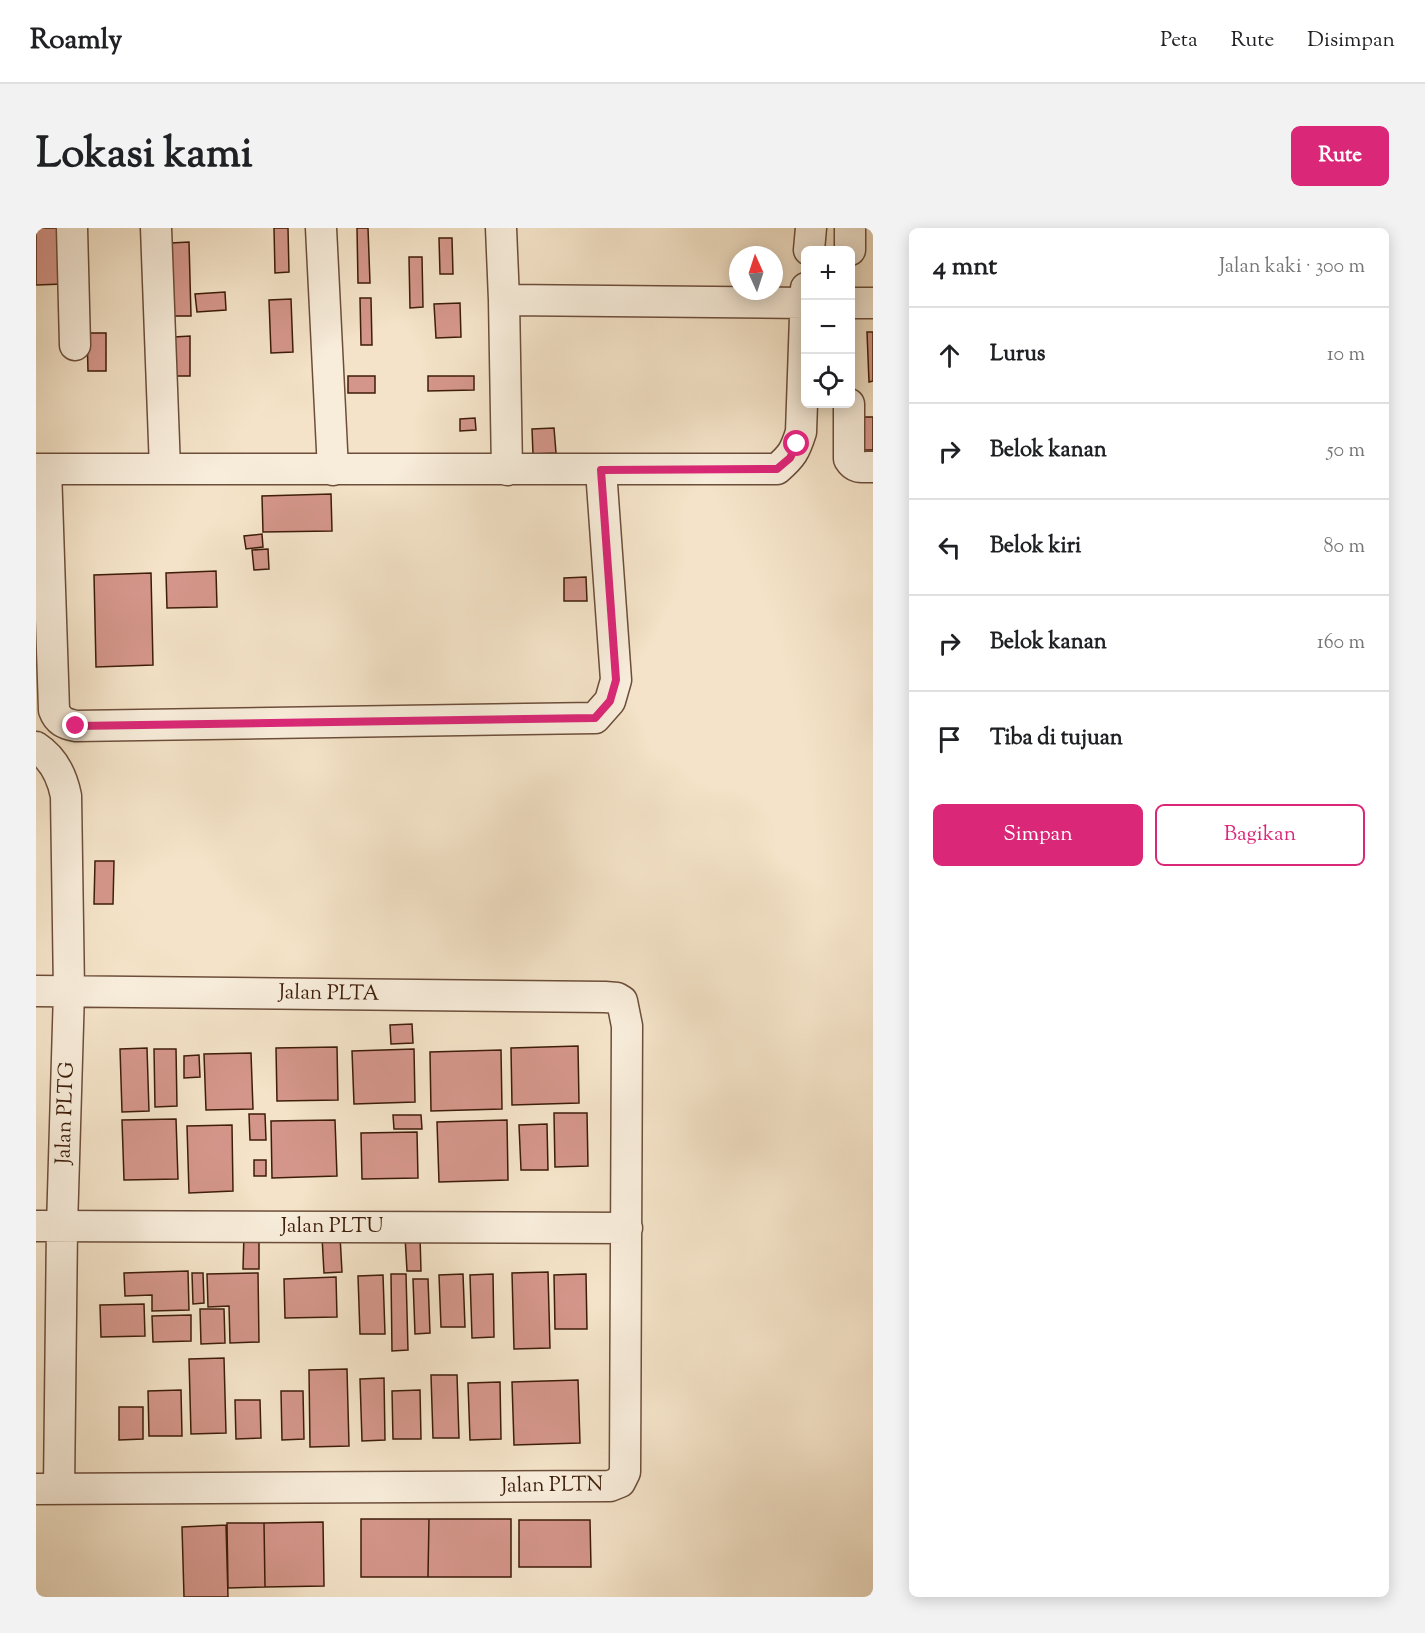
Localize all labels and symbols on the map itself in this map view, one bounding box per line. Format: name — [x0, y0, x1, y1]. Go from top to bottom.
north arrow — [729, 246, 783, 300]
route start — [783, 430, 809, 456]
route end — [62, 712, 88, 738]
street label: Jalan PLTA — [277, 978, 380, 1010]
street label: Jalan PLTG — [49, 1061, 83, 1166]
street label: Jalan PLTU — [280, 1212, 383, 1242]
street label: Jalan PLTN — [500, 1470, 604, 1502]

